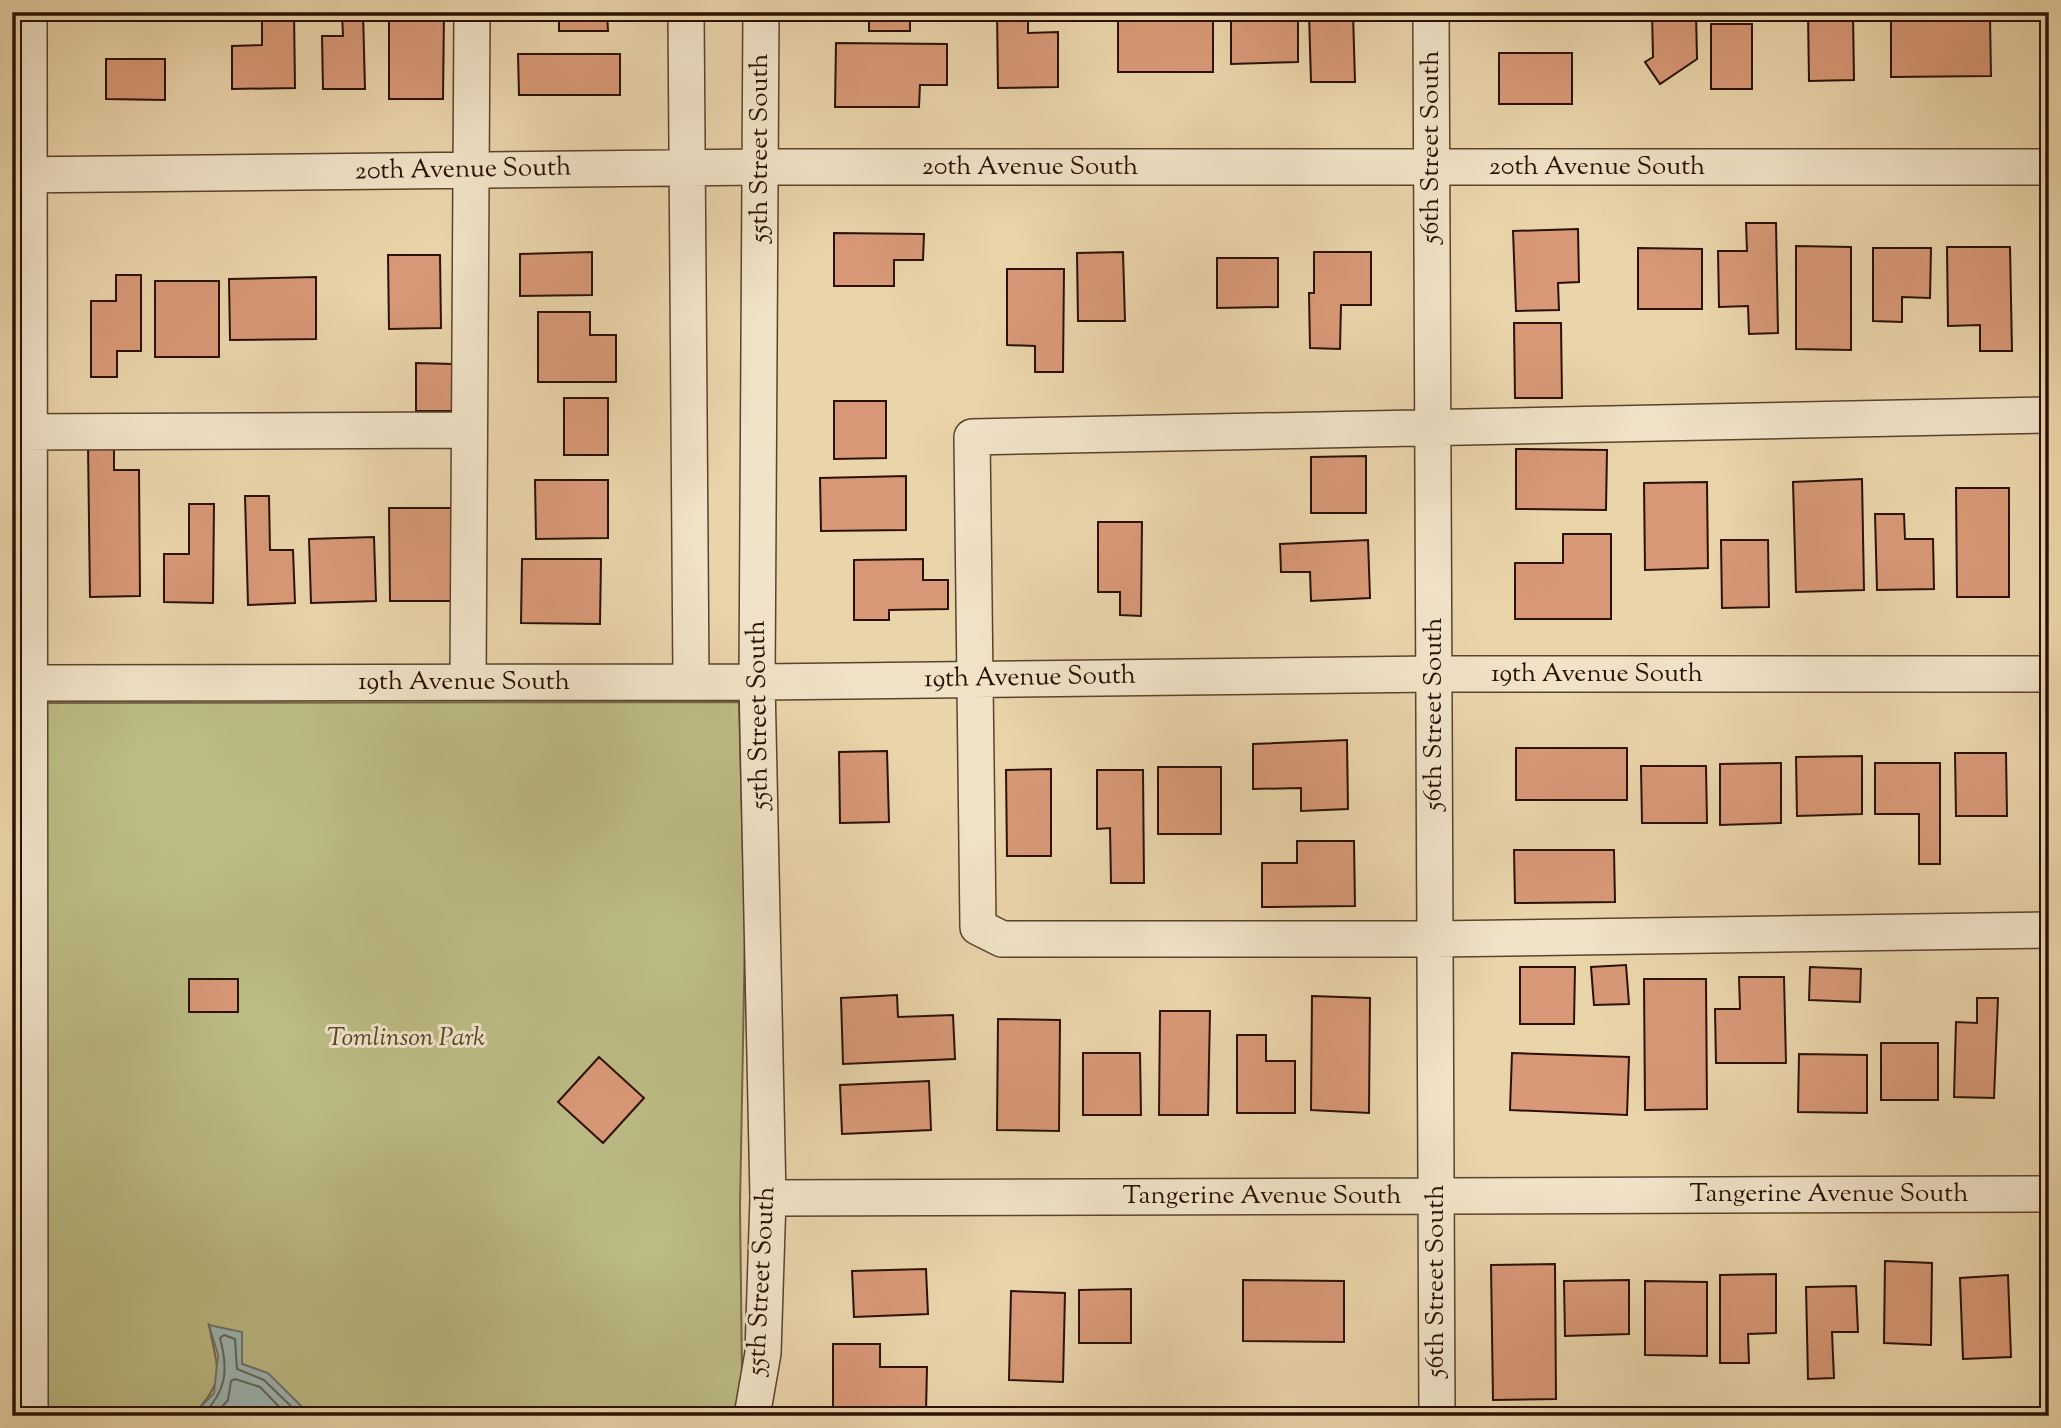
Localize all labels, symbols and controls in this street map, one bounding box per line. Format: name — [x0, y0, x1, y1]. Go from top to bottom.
street label: 56th Street South — [1413, 51, 1450, 245]
street label: 55th Street South — [742, 53, 779, 245]
street label: 20th Avenue South — [922, 149, 1138, 186]
street label: 20th Avenue South — [1489, 149, 1705, 186]
street label: 20th Avenue South — [354, 150, 572, 190]
street label: 56th Street South — [1416, 618, 1453, 812]
street label: 55th Street South — [739, 620, 779, 812]
street label: 19th Avenue South — [1491, 656, 1703, 693]
street label: 19th Avenue South — [924, 658, 1136, 698]
street label: 19th Avenue South — [358, 664, 570, 701]
park label: Tomlinson Park — [327, 1020, 485, 1057]
street label: Tangerine Avenue South — [1690, 1176, 1968, 1213]
street label: Tangerine Avenue South — [1123, 1178, 1401, 1215]
street label: 56th Street South — [1418, 1185, 1455, 1379]
street label: 55th Street South — [738, 1186, 785, 1378]

